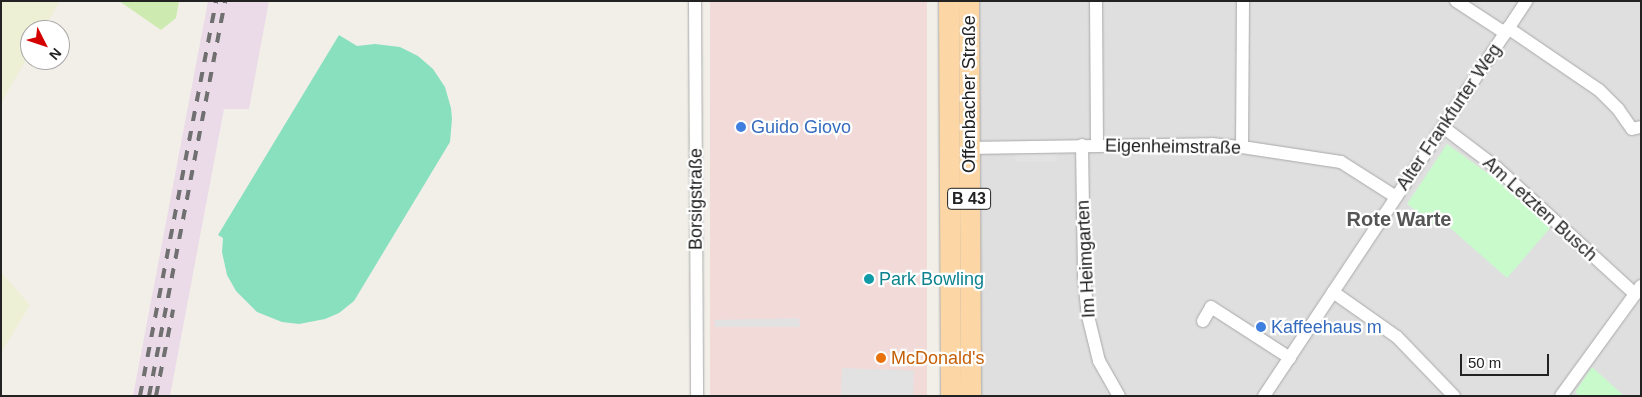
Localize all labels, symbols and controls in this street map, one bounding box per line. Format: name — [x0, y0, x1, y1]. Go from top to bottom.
street label: Offenbacher Straße — [958, 15, 980, 173]
north arrow — [20, 20, 70, 70]
street label: Alter Frankfurter Weg — [1392, 40, 1506, 194]
text: N — [46, 45, 65, 63]
place label: Guido Giovo — [751, 116, 851, 138]
marker: Guido Giovo — [735, 121, 747, 133]
street label: Eigenheimstraße — [1105, 135, 1241, 159]
street label: Borsigstraße — [685, 148, 707, 250]
street label: Am Letzten Busch — [1478, 152, 1602, 266]
road number: B 43 — [946, 185, 992, 212]
street label: Im Heimgarten — [1072, 199, 1100, 319]
district label: Rote Warte — [1347, 207, 1451, 231]
place label: Park Bowling — [879, 268, 984, 290]
marker: Park Bowling — [863, 273, 875, 285]
place label: Kaffeehaus m — [1271, 316, 1382, 338]
marker: Kaffeehaus m — [1255, 321, 1267, 333]
scale bar — [1462, 344, 1551, 376]
place label: McDonald's — [891, 347, 984, 369]
marker: McDonald's — [875, 352, 887, 364]
text: 50 m — [1468, 354, 1501, 371]

